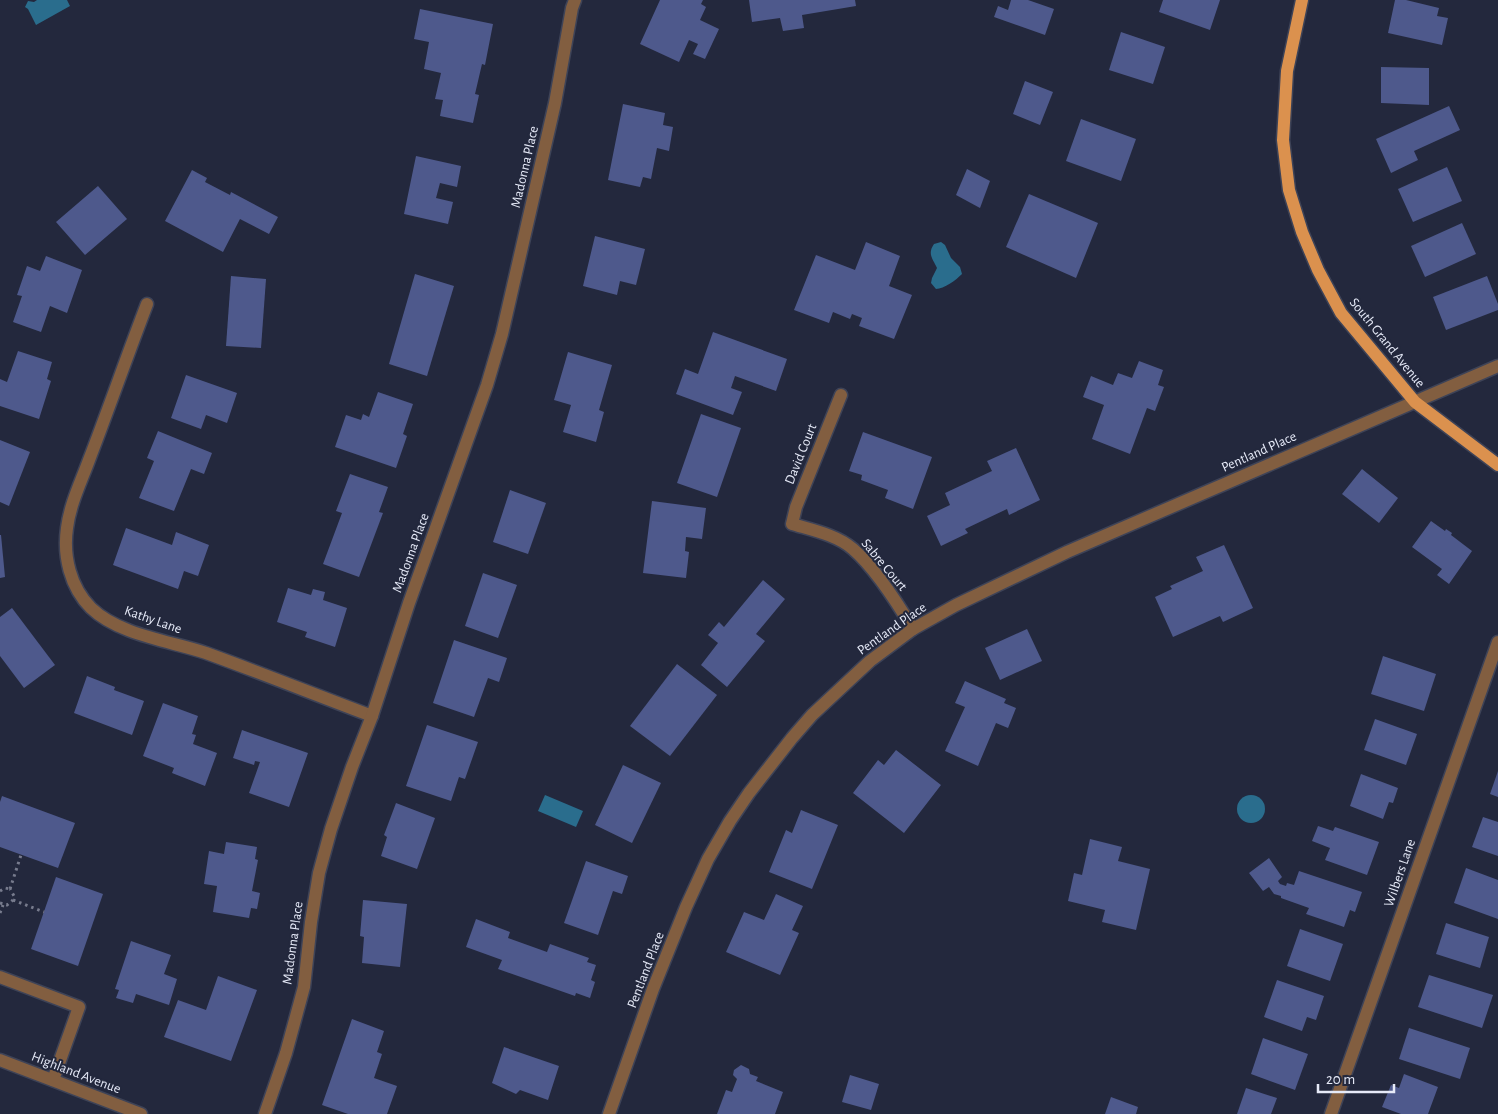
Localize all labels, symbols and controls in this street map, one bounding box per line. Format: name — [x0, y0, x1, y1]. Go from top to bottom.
street label: Madonna Place — [509, 125, 541, 209]
street label: South Grand Avenue — [1347, 296, 1427, 390]
street label: David Court — [783, 421, 820, 486]
street label: Pentland Place — [1219, 429, 1299, 475]
street label: Madonna Place — [390, 511, 432, 595]
street label: Sabre Court — [858, 536, 910, 594]
street label: Pentland Place — [855, 600, 929, 658]
street label: Kathy Lane — [123, 604, 183, 636]
street label: Wilbers Lane — [1382, 837, 1418, 909]
street label: Madonna Place — [280, 901, 306, 985]
street label: Pentland Place — [625, 930, 667, 1010]
street label: Highland Avenue — [29, 1050, 123, 1096]
scale bar — [1318, 1062, 1394, 1094]
text: 20 m — [1326, 1072, 1355, 1087]

